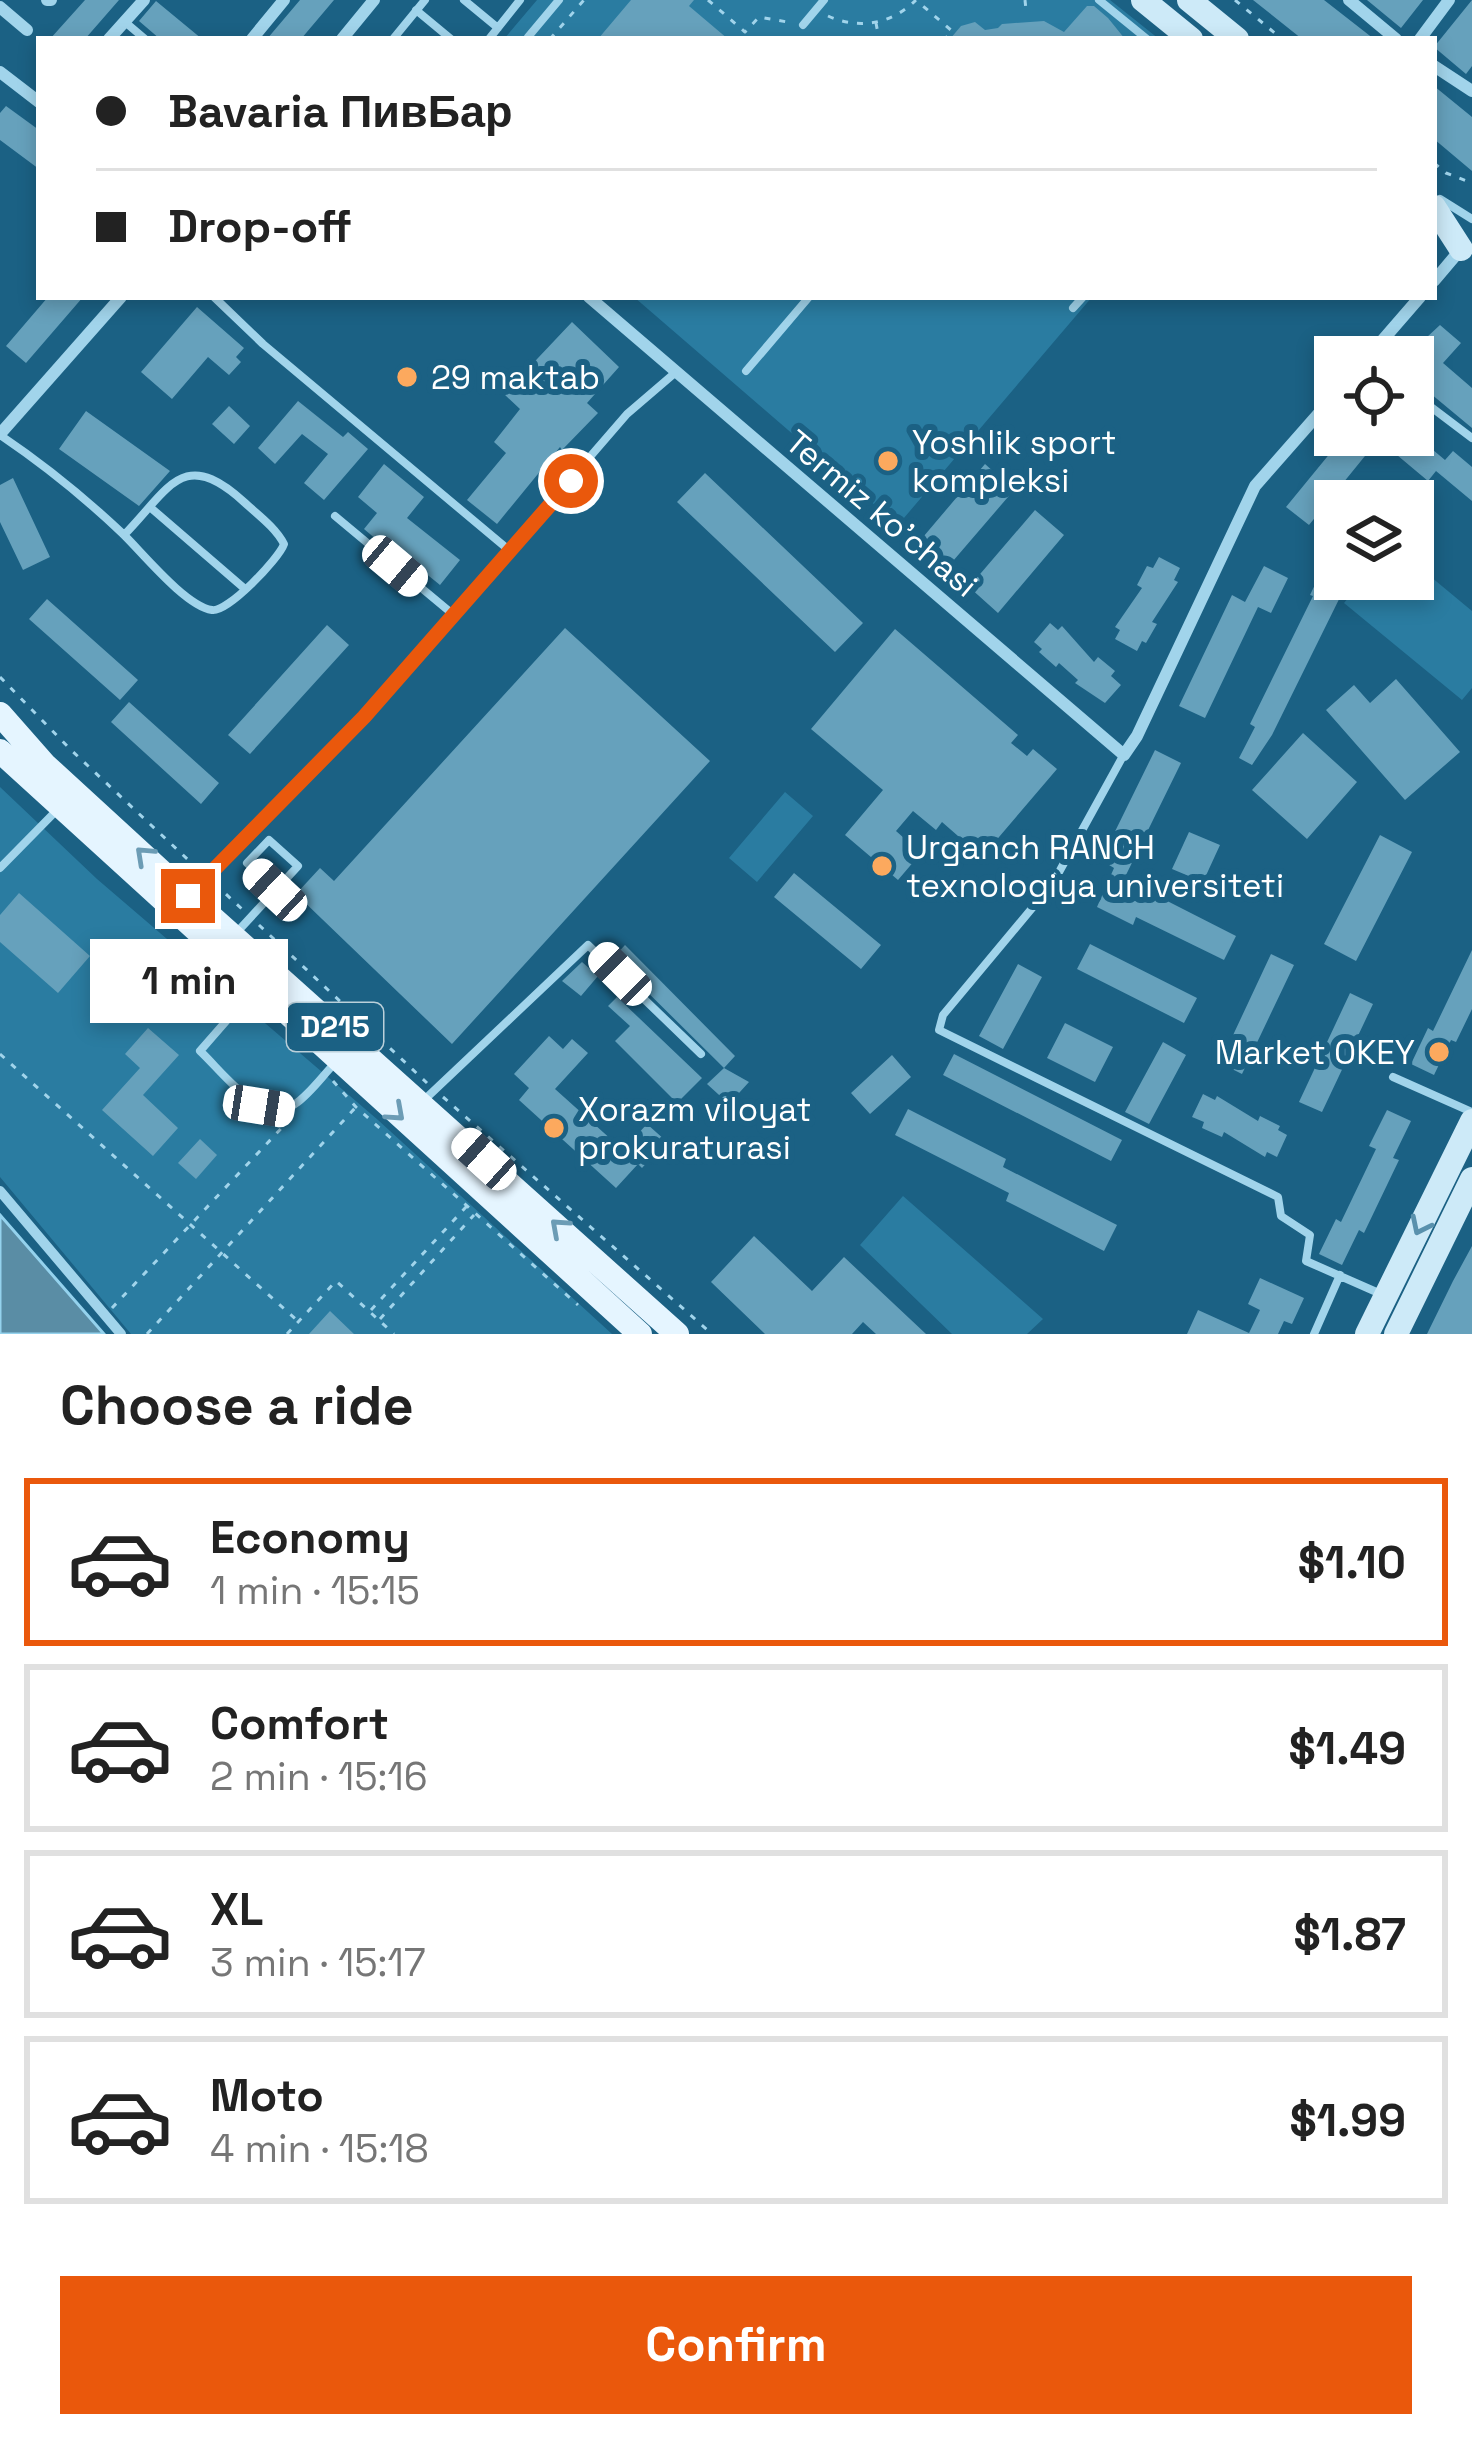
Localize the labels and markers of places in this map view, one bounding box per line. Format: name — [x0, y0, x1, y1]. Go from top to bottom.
place label: 29 maktab — [431, 357, 600, 399]
marker: 29 maktab — [394, 364, 420, 390]
place label: Yoshlik sport kompleksi — [912, 422, 1116, 502]
marker: Yoshlik sport kompleksi — [875, 448, 901, 474]
place label: Urganch RANCH texnologiya universiteti — [906, 827, 1284, 907]
marker: Urganch RANCH texnologiya universiteti — [869, 853, 895, 879]
place label: Market OKEY — [1215, 1032, 1415, 1074]
marker: Market OKEY — [1426, 1039, 1452, 1065]
place label: Xorazm viloyat prokuraturasi — [578, 1089, 811, 1169]
marker: Xorazm viloyat prokuraturasi — [541, 1115, 567, 1141]

